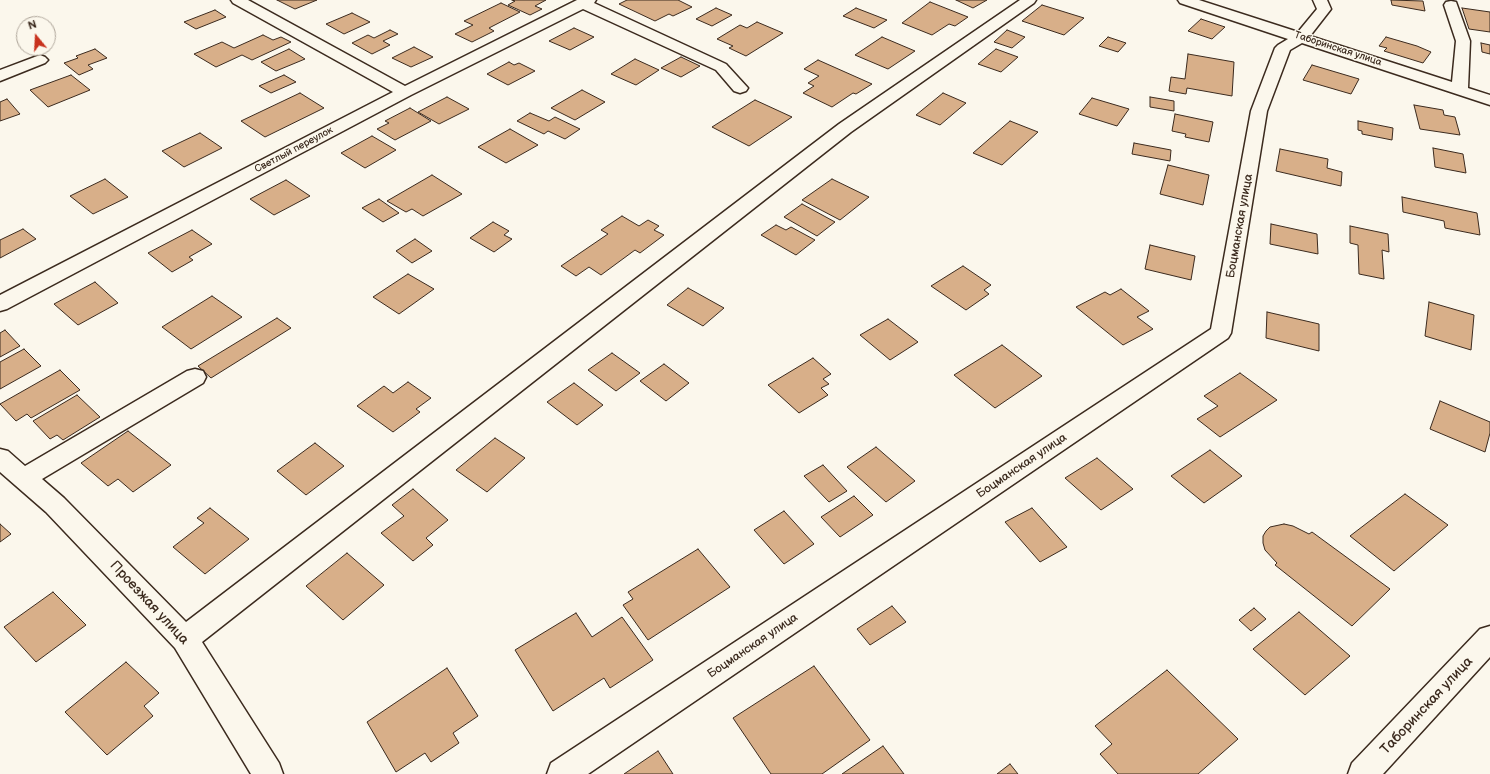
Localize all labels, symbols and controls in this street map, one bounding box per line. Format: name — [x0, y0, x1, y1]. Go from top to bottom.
north arrow — [16, 16, 56, 56]
text: N — [26, 18, 38, 33]
street label: Таборинская улица — [1293, 29, 1383, 69]
street label: Светлый переулок — [253, 124, 335, 176]
street label: Боцманская улица — [1224, 173, 1256, 279]
street label: Боцманская улица — [974, 430, 1070, 502]
street label: Проезжая улица — [106, 558, 192, 648]
street label: Боцманская улица — [705, 610, 801, 682]
street label: Таборинская улица — [1377, 654, 1477, 758]

